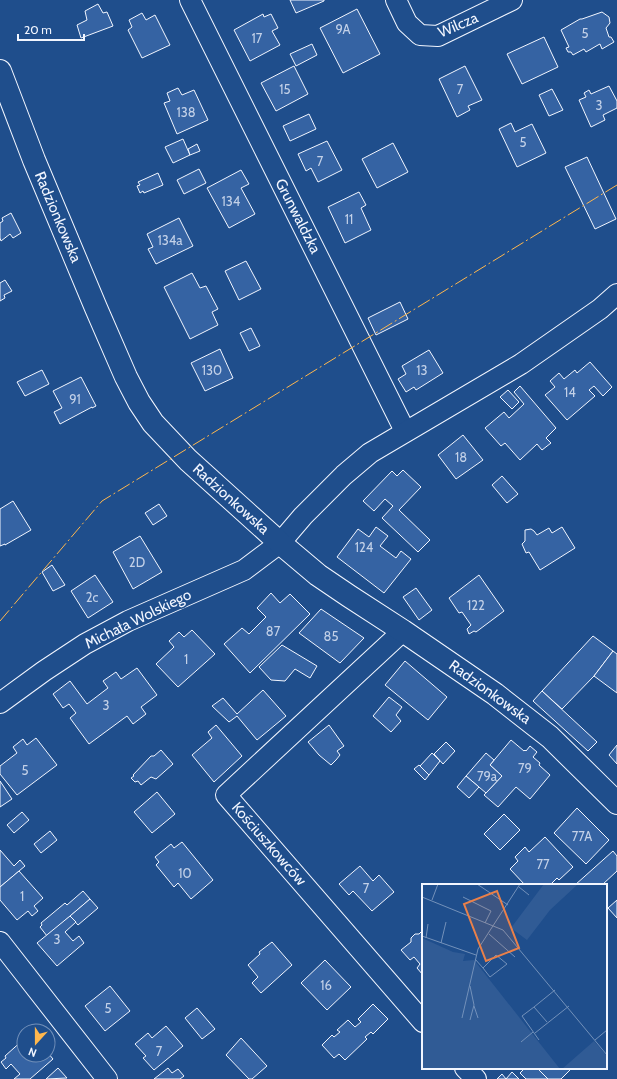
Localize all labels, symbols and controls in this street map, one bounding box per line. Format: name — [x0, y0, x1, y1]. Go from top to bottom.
street label: Wilcza — [435, 8, 482, 41]
scale bar — [18, 16, 84, 42]
house number: 9A — [335, 21, 351, 37]
text: 20 m — [24, 22, 52, 37]
house number: 5 — [581, 25, 589, 41]
house number: 17 — [252, 30, 263, 46]
house number: 15 — [279, 81, 291, 97]
house number: 7 — [457, 81, 464, 97]
house number: 3 — [595, 97, 603, 113]
house number: 138 — [176, 104, 196, 120]
house number: 5 — [519, 134, 527, 150]
house number: 7 — [317, 153, 324, 169]
street label: Radzionkowska — [31, 169, 86, 266]
street label: Grunwaldzka — [271, 176, 325, 257]
house number: 134 — [222, 193, 241, 209]
house number: 11 — [345, 211, 353, 227]
house number: 134a — [157, 232, 183, 248]
house number: 130 — [202, 362, 222, 378]
house number: 13 — [416, 362, 428, 378]
house number: 14 — [564, 384, 576, 400]
house number: 91 — [69, 391, 81, 407]
house number: 18 — [455, 449, 467, 465]
street label: Radzionkowska — [189, 460, 274, 539]
house number: 124 — [355, 539, 374, 555]
house number: 2D — [129, 554, 145, 570]
street label: Michała Wolskiego — [82, 585, 194, 653]
house number: 2c — [86, 589, 98, 605]
house number: 122 — [467, 597, 485, 613]
house number: 87 — [266, 623, 281, 639]
house number: 85 — [324, 628, 338, 644]
house number: 1 — [184, 651, 188, 667]
street label: Radzionkowska — [446, 656, 535, 728]
house number: 3 — [102, 697, 110, 713]
house number: 79 — [518, 760, 532, 776]
house number: 5 — [21, 762, 29, 778]
house number: 79a — [477, 768, 498, 784]
street label: Kościuszkowców — [228, 799, 310, 890]
house number: 77A — [572, 828, 592, 844]
house number: 77 — [536, 856, 550, 872]
house number: 10 — [178, 865, 192, 881]
house number: 7 — [363, 880, 370, 896]
inset map — [422, 884, 607, 1069]
house number: 1 — [20, 888, 24, 904]
house number: 3 — [53, 931, 61, 947]
house number: 16 — [320, 977, 332, 993]
house number: 5 — [104, 1000, 112, 1016]
north arrow — [16, 1023, 56, 1063]
house number: 7 — [156, 1043, 163, 1059]
text: N — [26, 1044, 39, 1060]

